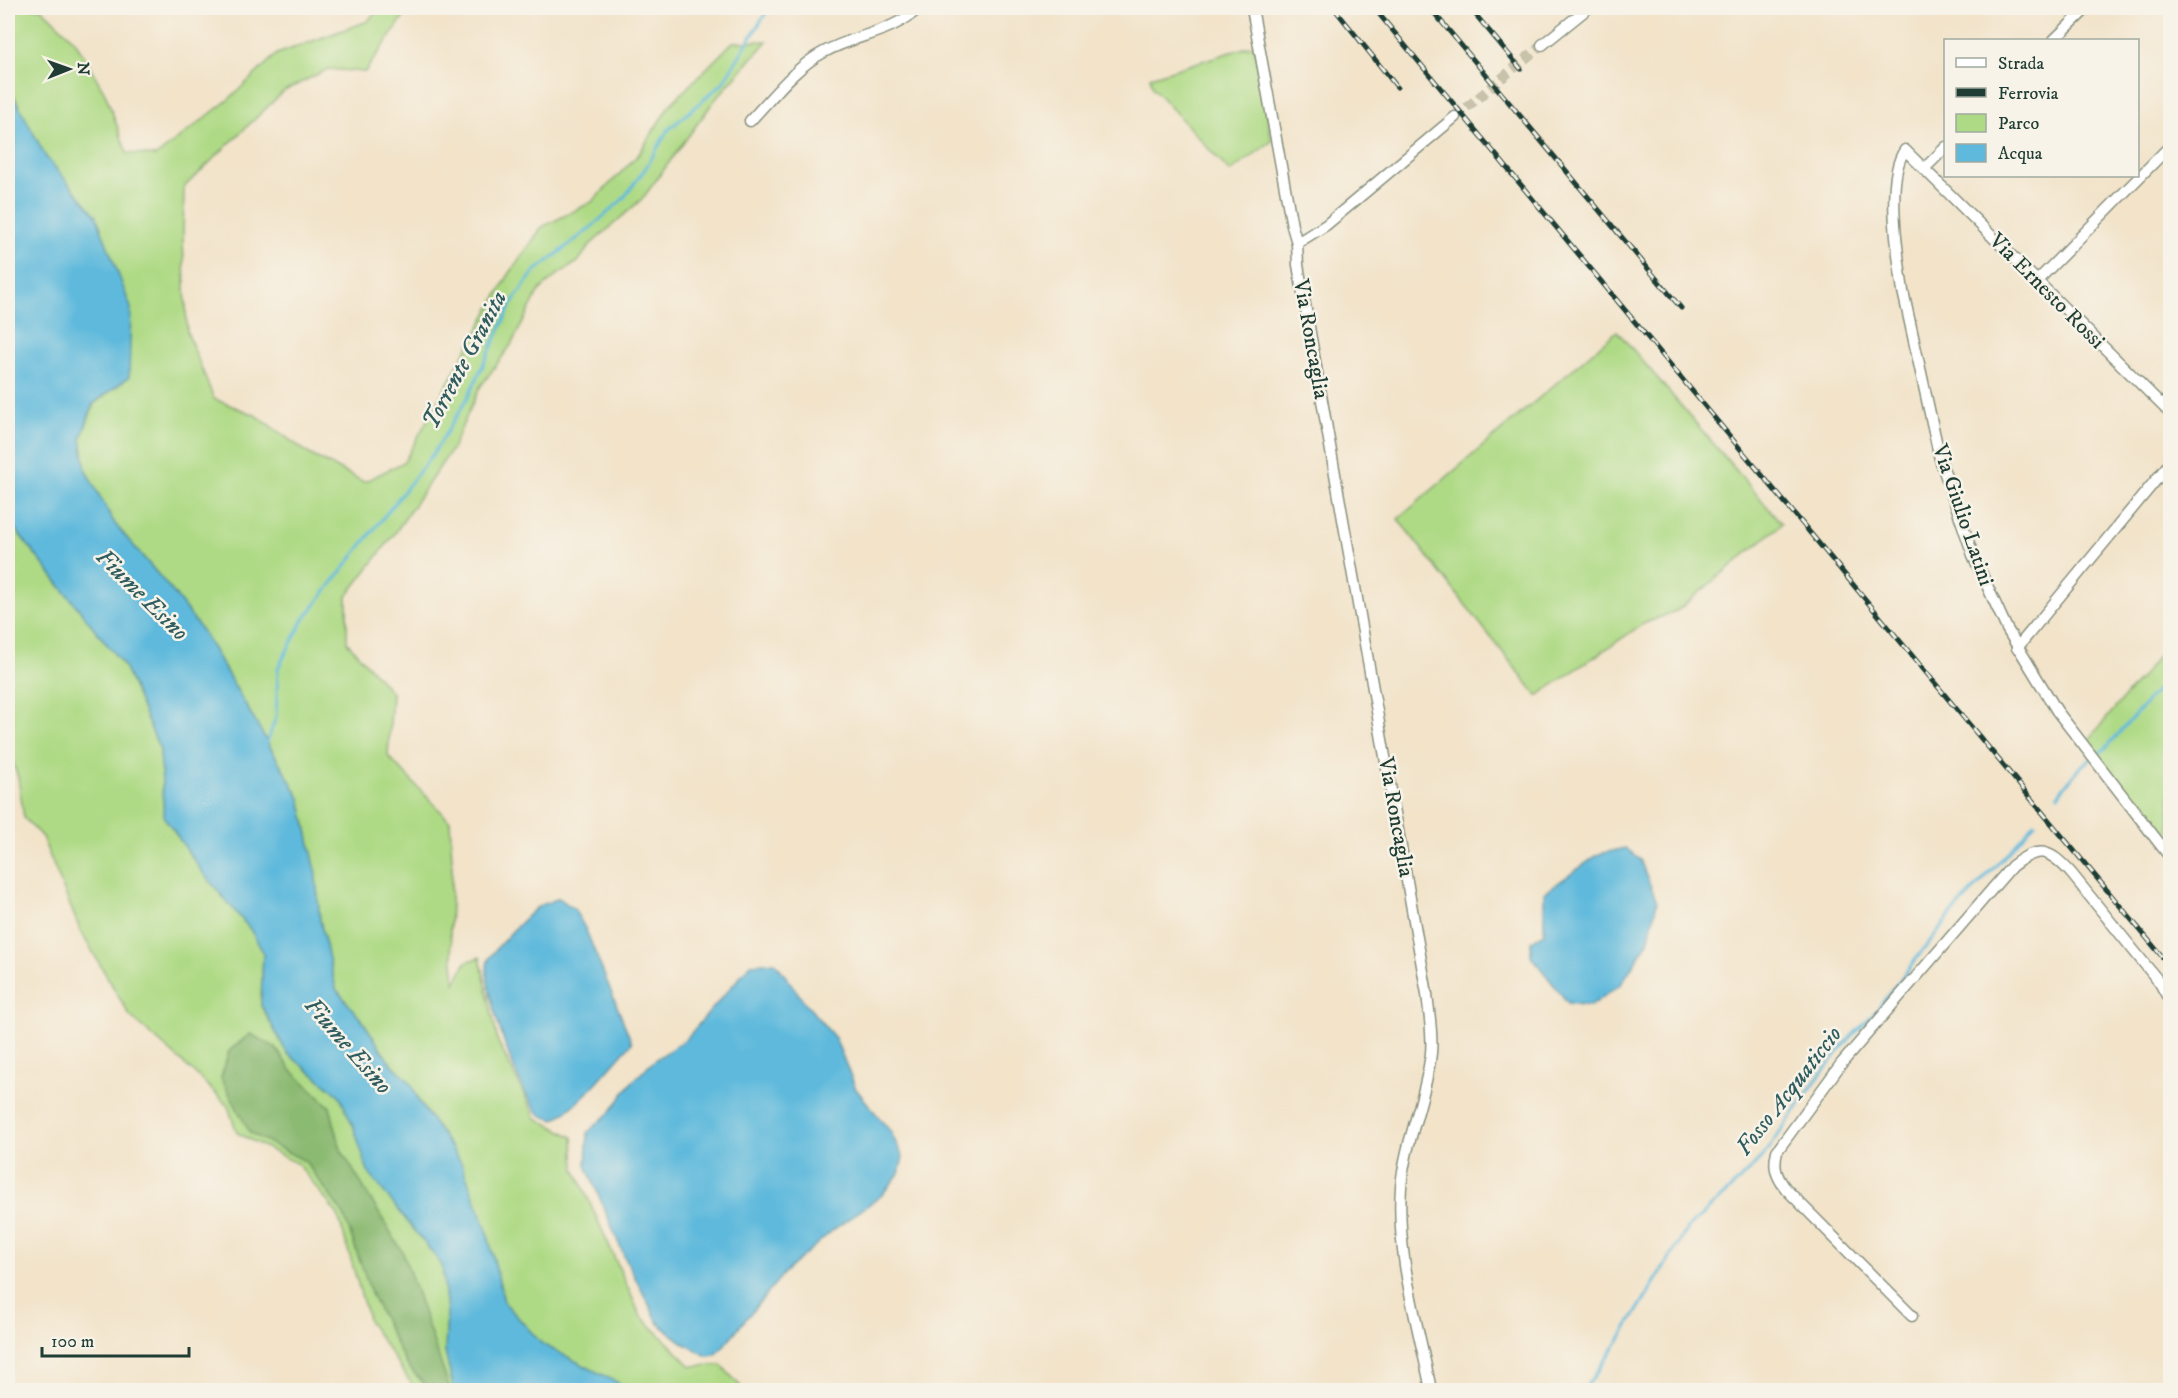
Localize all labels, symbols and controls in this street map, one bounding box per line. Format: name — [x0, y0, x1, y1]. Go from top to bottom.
north arrow — [39, 39, 99, 99]
legend — [1944, 39, 2139, 177]
text: Strada — [1998, 53, 2045, 75]
text: N — [73, 62, 93, 75]
text: Ferrovia — [1998, 83, 2059, 105]
text: Parco — [1998, 113, 2039, 135]
text: Acqua — [1998, 143, 2043, 165]
street label: Via Ernesto Rossi — [1983, 227, 2111, 355]
street label: Via Roncaglia — [1287, 276, 1335, 402]
water label: Torrente Granita — [416, 286, 514, 434]
street label: Via Giulio Latini — [1926, 440, 2000, 589]
water label: Fiume Esino — [89, 542, 195, 648]
street label: Via Roncaglia — [1372, 754, 1420, 880]
water label: Fiume Esino — [298, 991, 398, 1101]
water label: Fosso Acquaticcio — [1729, 1020, 1849, 1162]
scale bar — [42, 1320, 189, 1358]
text: 100 m — [51, 1331, 94, 1353]

